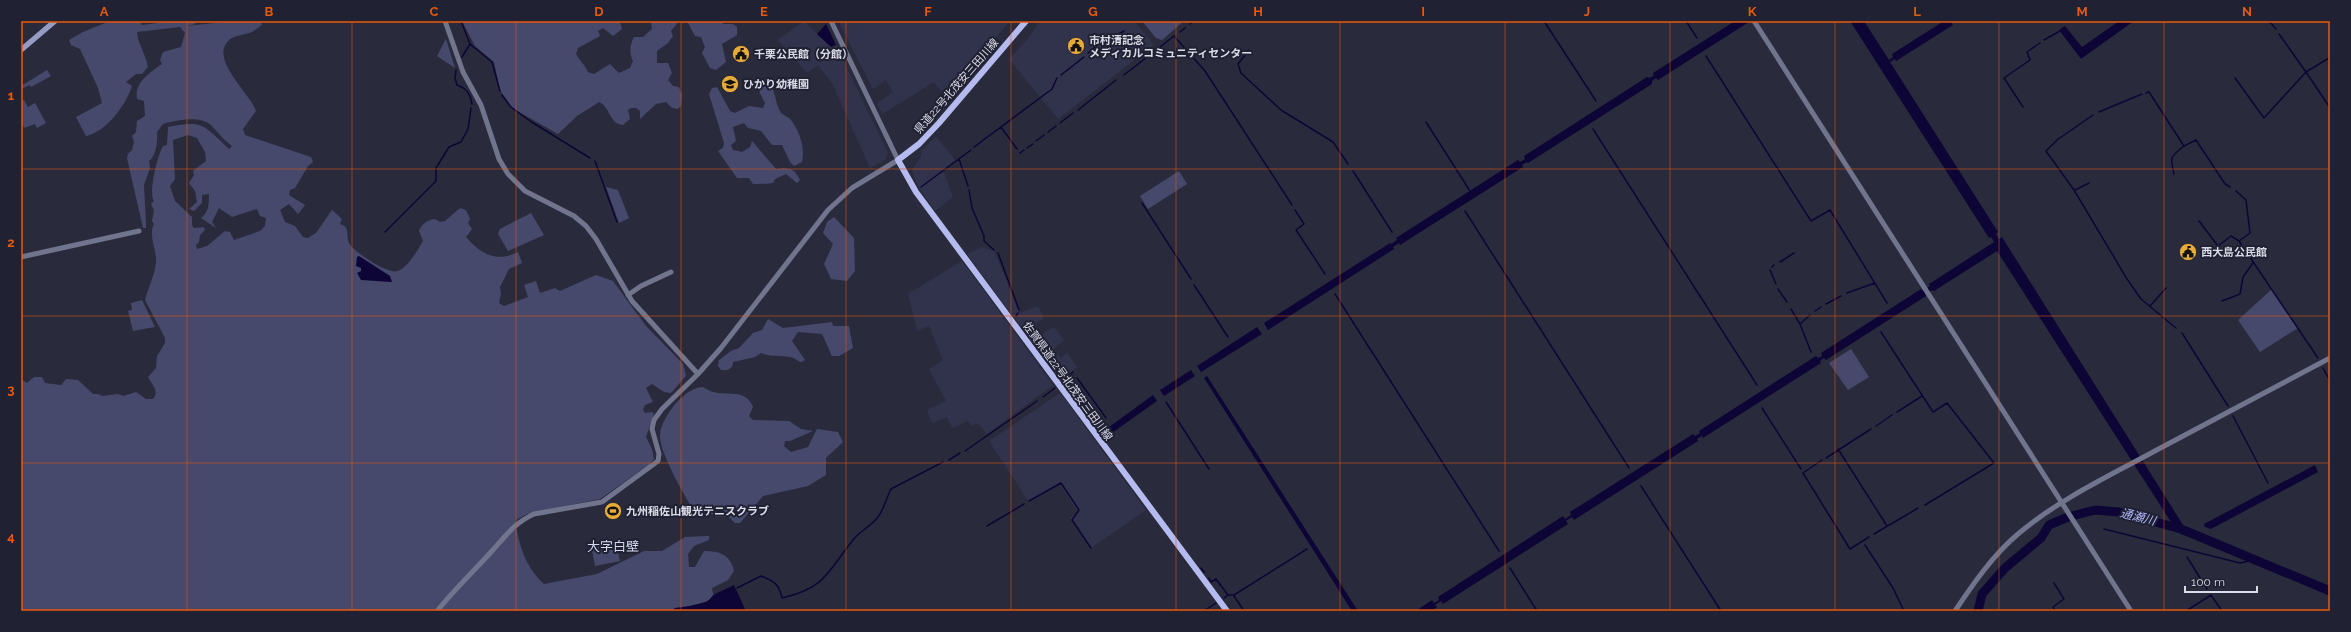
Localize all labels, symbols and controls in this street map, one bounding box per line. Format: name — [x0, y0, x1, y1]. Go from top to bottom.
text: A — [100, 4, 109, 19]
text: B — [265, 4, 274, 19]
text: C — [430, 4, 439, 19]
text: D — [594, 4, 604, 19]
text: E — [760, 4, 768, 19]
text: F — [924, 4, 932, 19]
text: G — [1088, 4, 1098, 19]
text: H — [1253, 4, 1263, 19]
text: I — [1421, 4, 1425, 19]
text: J — [1584, 4, 1590, 19]
text: K — [1748, 4, 1757, 19]
text: L — [1913, 4, 1921, 19]
text: M — [2076, 4, 2088, 19]
text: N — [2242, 4, 2252, 19]
place label: 市村清記念 メディカルコミュニティセンター — [1089, 34, 1252, 60]
street label: 県道22号北茂安三田川線 — [912, 36, 1001, 136]
public building icon: 市村清記念 メディカルコミュニティセンター — [1066, 36, 1086, 56]
public building icon: 千栗公民館（分館） — [731, 44, 751, 64]
place label: 千栗公民館（分館） — [754, 48, 853, 61]
school or university icon: ひかり幼稚園 — [720, 74, 740, 94]
place label: ひかり幼稚園 — [743, 78, 809, 91]
text: 1 — [8, 88, 15, 103]
text: 2 — [7, 235, 15, 250]
public building icon: 西大島公民館 — [2178, 242, 2198, 262]
place label: 西大島公民館 — [2201, 246, 2267, 259]
street label: 佐賀県道22号北茂安三田川線 — [1020, 319, 1115, 443]
text: 3 — [7, 382, 15, 397]
sports icon: 九州稲佐山観光テニスクラブ — [603, 501, 623, 521]
place label: 九州稲佐山観光テニスクラブ — [626, 505, 769, 518]
water label: 通瀬川 — [2119, 506, 2159, 529]
text: 4 — [7, 529, 15, 544]
district label: 大字白壁 — [587, 539, 639, 554]
scale bar — [2185, 568, 2257, 594]
text: 100 m — [2191, 575, 2225, 589]

